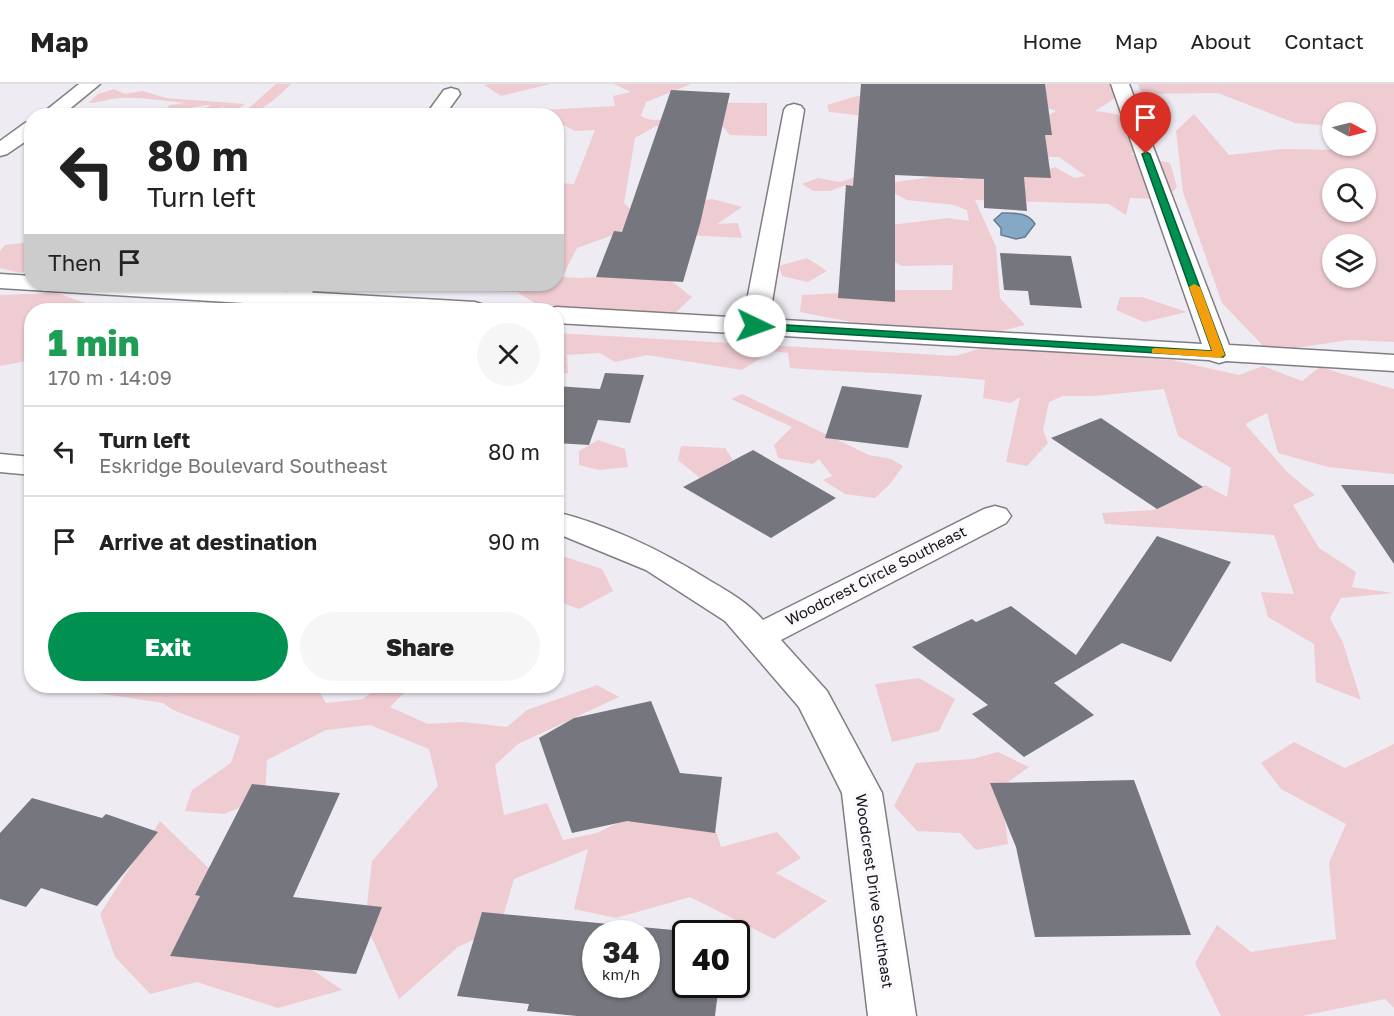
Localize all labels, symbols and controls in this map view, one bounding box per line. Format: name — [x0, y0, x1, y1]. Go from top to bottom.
text: Map — [30, 25, 88, 58]
text: Home — [1022, 28, 1082, 54]
text: Map — [1115, 28, 1158, 54]
text: About — [1191, 28, 1251, 54]
text: Contact — [1284, 28, 1364, 54]
pin — [1120, 92, 1171, 154]
icon: arrive — [1129, 101, 1162, 134]
north arrow — [1322, 102, 1376, 156]
map controls — [1322, 102, 1376, 288]
text: 80 m — [147, 130, 248, 180]
icon: left — [48, 132, 126, 210]
button: search — [1322, 168, 1376, 222]
text: Turn left — [147, 181, 256, 213]
button: layers — [1322, 234, 1376, 288]
icon: arrive — [113, 246, 146, 279]
text: Then — [48, 249, 101, 276]
position arrow — [723, 294, 787, 358]
text: 1 min — [48, 321, 139, 364]
button: close — [477, 323, 540, 386]
text: 170 m · 14:09 — [48, 365, 172, 389]
text: Turn left — [99, 426, 190, 453]
icon: left — [48, 435, 81, 468]
text: 80 m — [488, 438, 540, 465]
text: Eskridge Boulevard Southeast — [99, 453, 388, 477]
street label: Woodcrest Circle Southeast — [782, 522, 969, 629]
icon: arrive — [48, 525, 81, 558]
text: Arrive at destination — [99, 528, 317, 555]
text: 90 m — [488, 528, 540, 555]
button: Exit — [48, 612, 288, 681]
button: Share — [300, 612, 540, 681]
street label: Woodcrest Drive Southeast — [852, 792, 898, 989]
speed limit sign: 40 — [672, 920, 750, 998]
text: 34 — [602, 934, 640, 970]
text: km/h — [602, 965, 640, 983]

